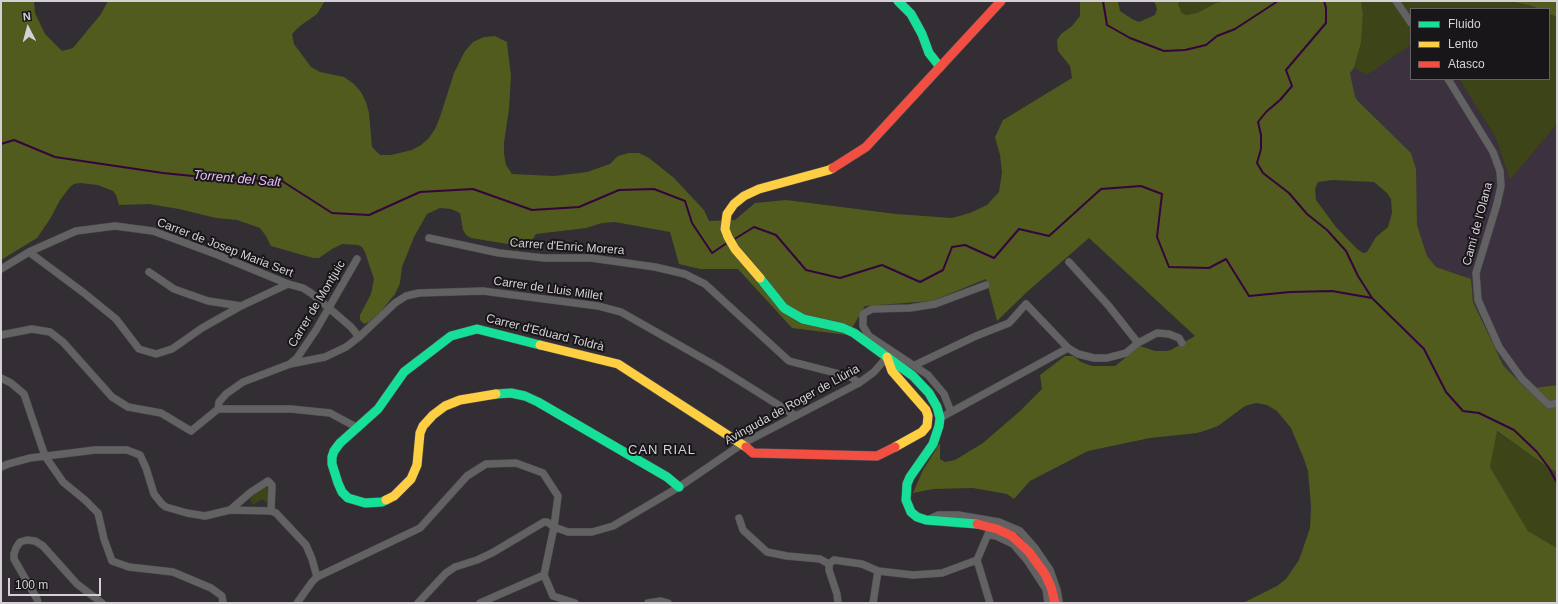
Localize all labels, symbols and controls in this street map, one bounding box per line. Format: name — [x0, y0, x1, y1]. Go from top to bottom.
north arrow — [8, 8, 48, 48]
legend — [1410, 8, 1550, 80]
text: N — [22, 10, 31, 22]
text: Fluido — [1448, 17, 1481, 31]
text: Lento — [1448, 37, 1478, 51]
text: Atasco — [1448, 57, 1485, 71]
water label: Torrent del Salt — [193, 167, 281, 191]
street label: Camí de l'Olana — [1460, 181, 1496, 267]
street label: Carrer de Josep Maria Sert — [155, 215, 295, 281]
street label: Carrer d'Enric Morera — [509, 236, 625, 258]
street label: Carrer de Montjuic — [285, 258, 349, 350]
street label: Carrer de Lluis Millet — [493, 274, 603, 304]
street label: Carrer d'Eduard Toldrà — [485, 311, 605, 355]
street label: Avinguda de Roger de Llúria — [722, 362, 862, 448]
district label: CAN RIAL — [628, 442, 696, 458]
scale bar — [10, 570, 103, 596]
text: 100 m — [15, 578, 48, 592]

